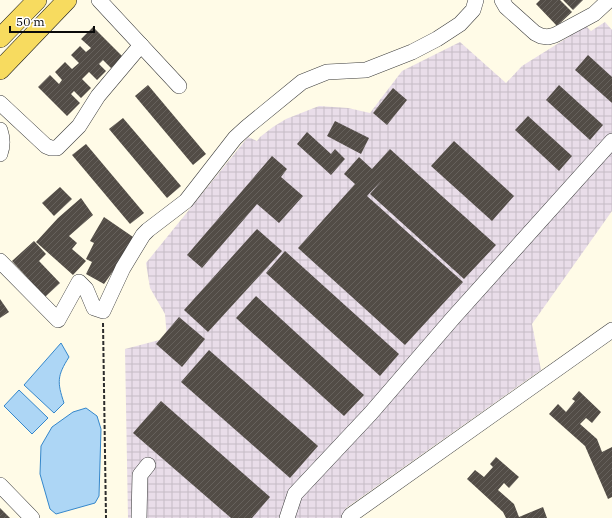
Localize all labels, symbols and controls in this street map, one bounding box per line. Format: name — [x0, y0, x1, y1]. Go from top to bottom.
scale bar — [10, 8, 94, 34]
text: 50 m — [16, 14, 45, 29]

